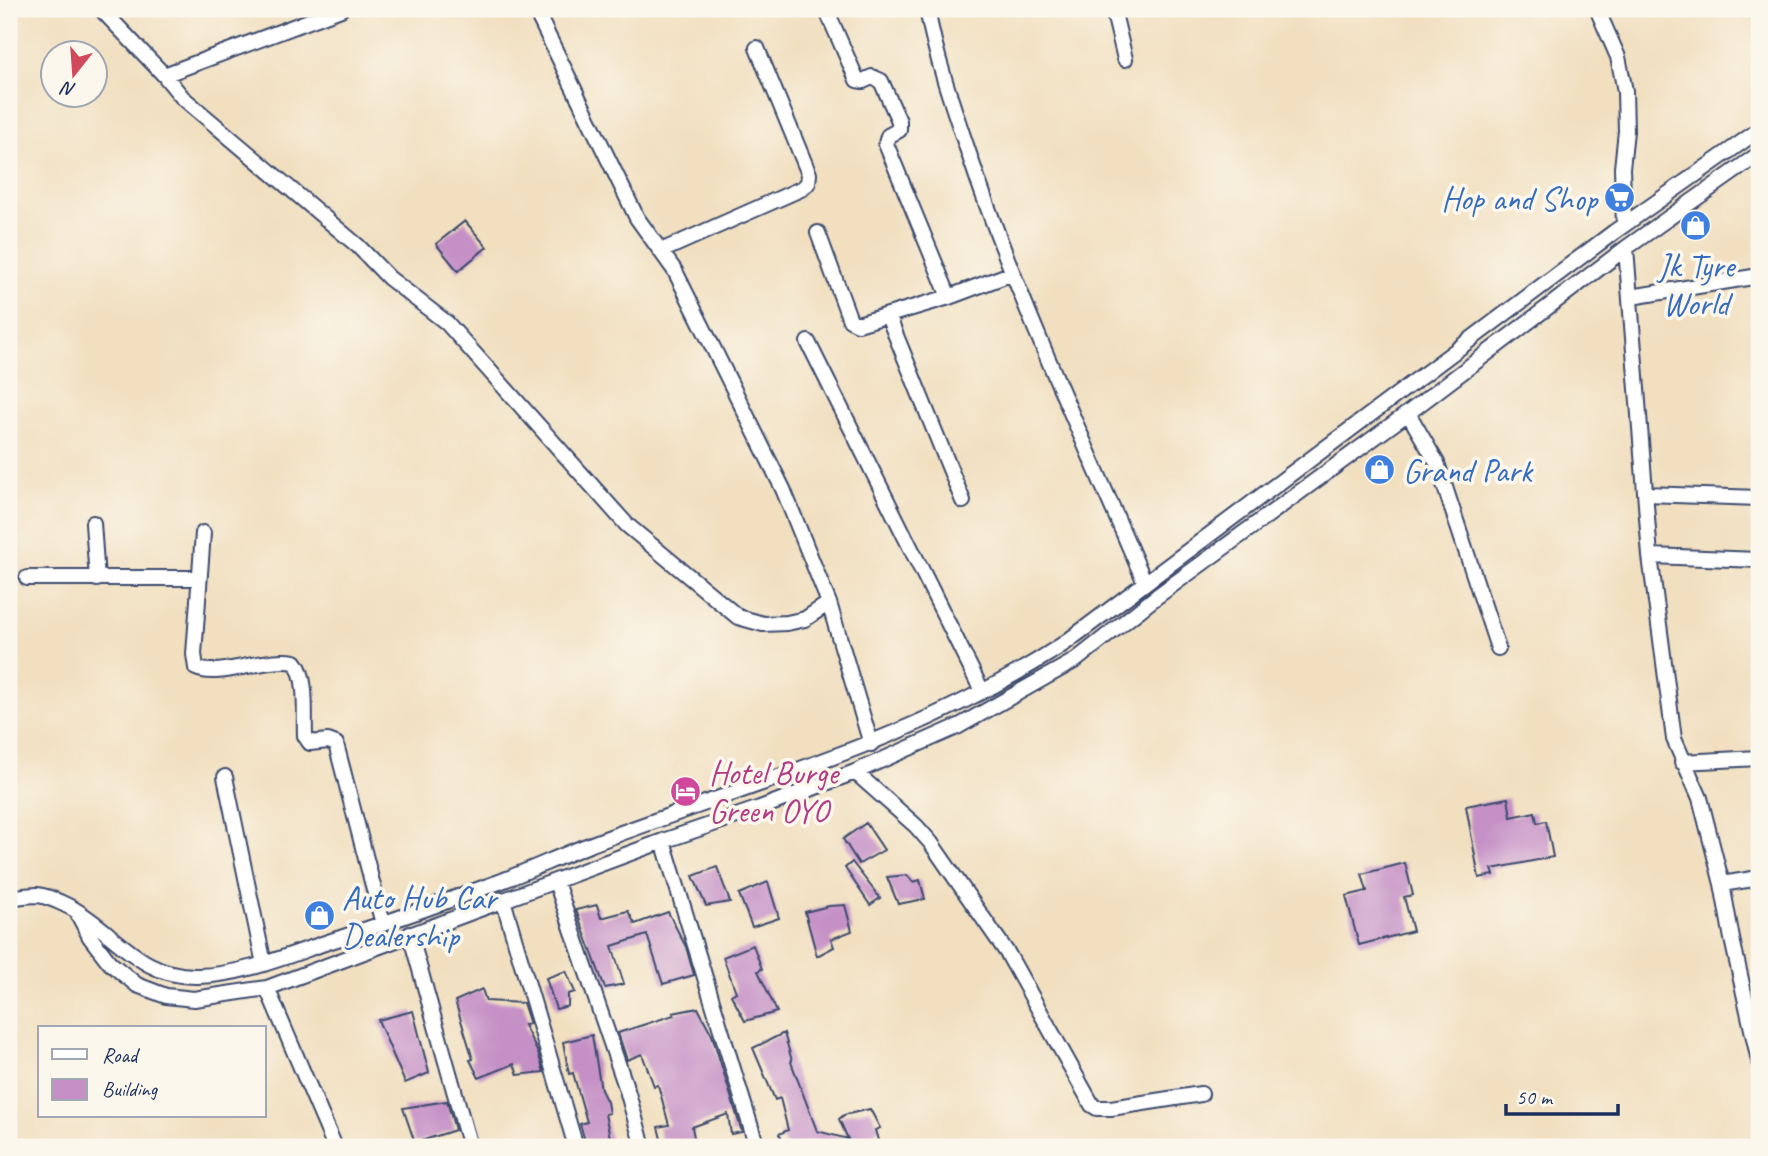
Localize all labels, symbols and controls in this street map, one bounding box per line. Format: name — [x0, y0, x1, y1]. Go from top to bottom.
north arrow — [38, 38, 108, 108]
text: N — [57, 75, 78, 102]
place label: Hop and Shop — [1441, 178, 1600, 220]
supermarket icon: Hop and Shop — [1603, 181, 1637, 215]
shop icon: Jk Tyre World — [1679, 208, 1713, 242]
place label: Jk Tyre World — [1656, 245, 1737, 325]
place label: Grand Park — [1403, 450, 1534, 492]
shop icon: Grand Park — [1363, 453, 1397, 487]
place label: Hotel Burge Green OYO — [709, 752, 840, 832]
hotel icon: Hotel Burge Green OYO — [669, 774, 703, 808]
place label: Auto Hub Car Dealership — [342, 877, 499, 957]
shop icon: Auto Hub Car Dealership — [302, 899, 336, 933]
legend — [38, 1026, 266, 1118]
text: Road — [102, 1042, 141, 1068]
scale bar — [1506, 1072, 1618, 1116]
text: Building — [102, 1076, 159, 1102]
text: 50 m — [1516, 1084, 1554, 1110]

